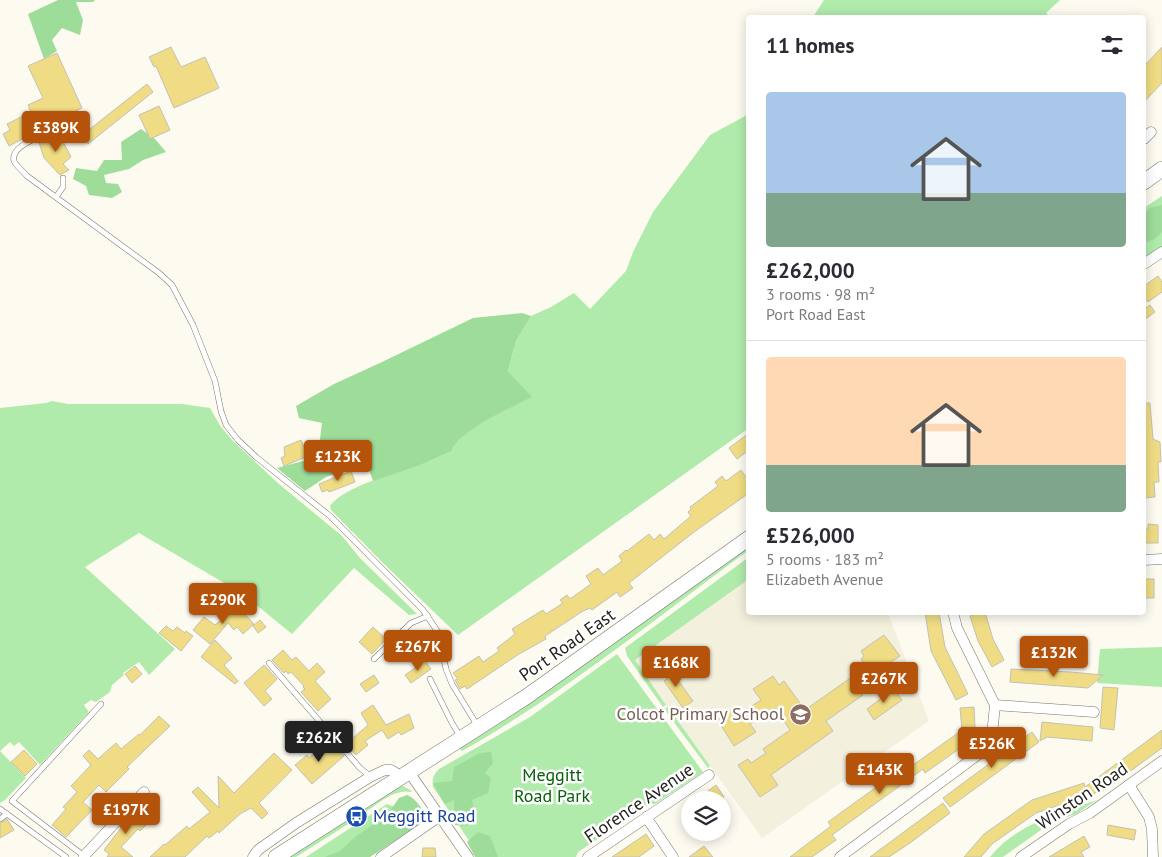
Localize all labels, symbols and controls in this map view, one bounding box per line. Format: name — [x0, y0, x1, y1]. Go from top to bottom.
icon: filters — [1098, 31, 1126, 59]
text: 11 homes — [766, 32, 854, 59]
pin: £389K — [21, 110, 91, 153]
text: £389K — [33, 117, 79, 137]
icon: home — [901, 124, 991, 214]
text: £262,000 — [766, 257, 855, 284]
text: 3 rooms · 98 m² — [766, 284, 875, 304]
text: Port Road East — [766, 304, 865, 324]
icon: home — [901, 390, 991, 480]
pin: £123K — [303, 440, 373, 482]
text: £123K — [315, 446, 361, 466]
text: £526,000 — [766, 522, 855, 549]
text: 5 rooms · 183 m² — [766, 549, 884, 569]
text: Elizabeth Avenue — [766, 569, 883, 589]
pin: £290K — [188, 582, 258, 625]
text: £290K — [200, 589, 246, 609]
street label: Port Road East — [514, 603, 619, 686]
pin: £267K — [383, 630, 453, 672]
text: £267K — [395, 636, 441, 656]
pin: £132K — [1019, 636, 1089, 678]
text: £132K — [1031, 642, 1077, 662]
pin: £168K — [641, 646, 711, 688]
text: £168K — [653, 652, 699, 672]
pin: £267K — [849, 662, 919, 704]
text: £267K — [861, 668, 907, 688]
place label: Colcot Primary School — [617, 702, 785, 725]
school or university icon: Colcot Primary School — [788, 702, 812, 726]
pin: £262K — [284, 720, 354, 763]
pin: £526K — [957, 726, 1027, 769]
text: £262K — [296, 727, 342, 747]
text: £526K — [969, 733, 1015, 753]
pin: £143K — [845, 752, 915, 795]
street label: Winston Road — [1032, 757, 1132, 835]
street label: Florence Avenue — [580, 758, 698, 848]
text: £143K — [857, 759, 903, 779]
park label: Meggitt Road Park — [514, 763, 590, 807]
map controls — [681, 791, 731, 841]
button: layers — [681, 791, 731, 841]
pin: £197K — [91, 792, 161, 835]
text: £197K — [103, 799, 149, 819]
bus stop icon: Meggitt Road — [345, 804, 369, 828]
place label: Meggitt Road — [373, 804, 475, 827]

